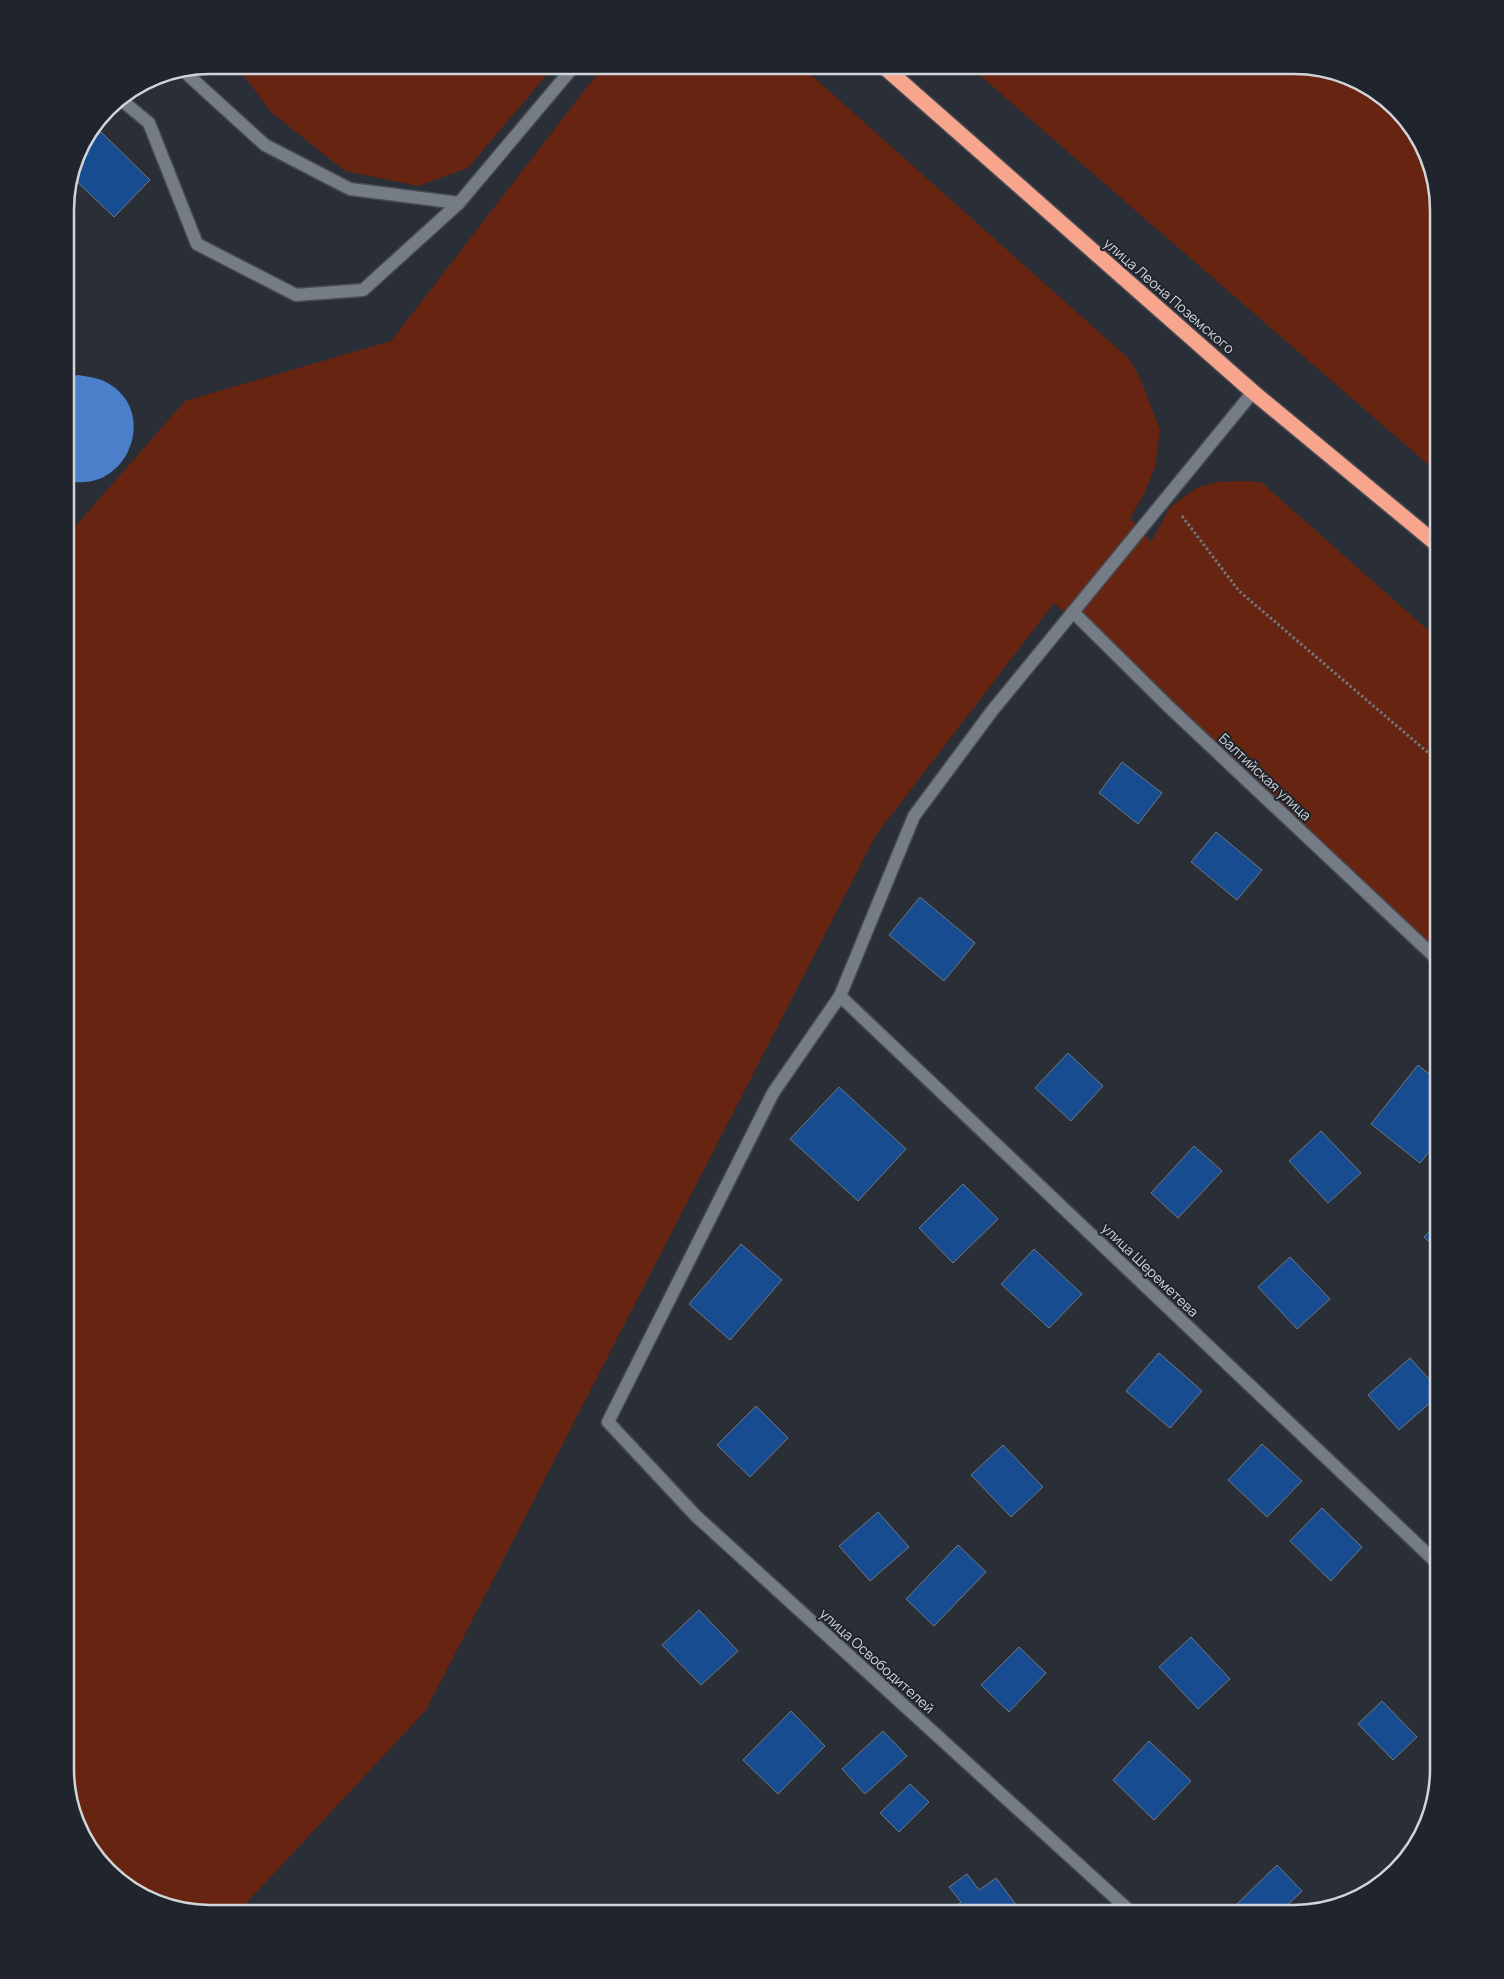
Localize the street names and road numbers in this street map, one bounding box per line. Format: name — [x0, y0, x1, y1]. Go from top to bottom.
street label: улица Леона Поземского — [1100, 234, 1239, 358]
street label: Балтийская улица — [1215, 729, 1316, 824]
street label: улица Шереметева — [1098, 1218, 1203, 1321]
street label: улица Освободителей — [816, 1604, 939, 1717]

